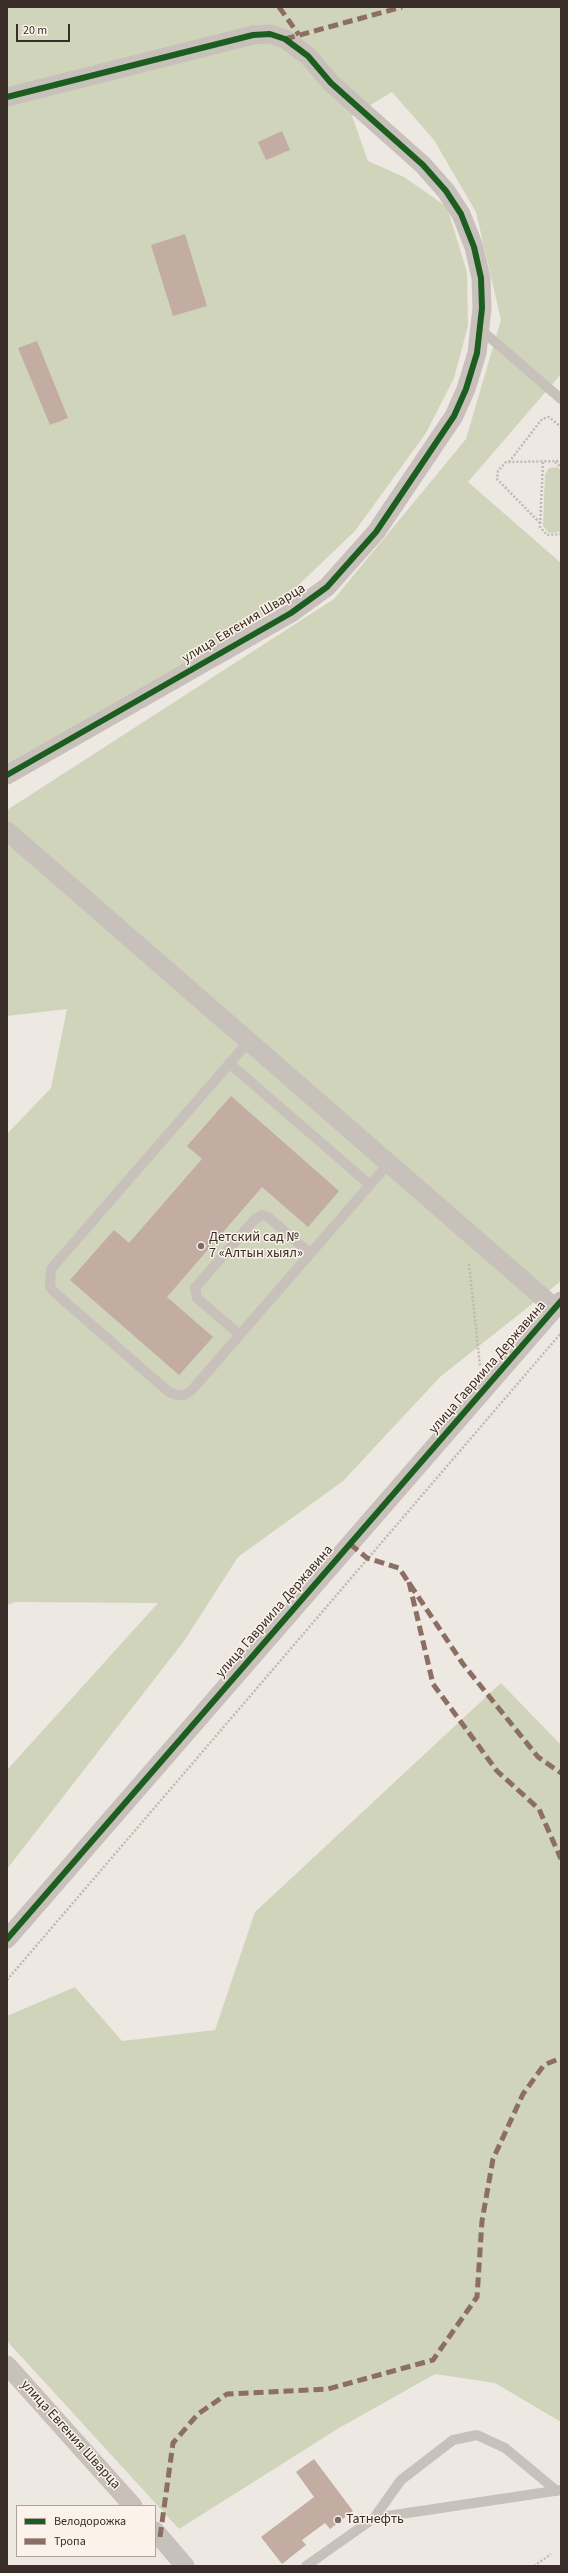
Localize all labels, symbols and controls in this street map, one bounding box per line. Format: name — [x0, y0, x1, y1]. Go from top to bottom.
scale bar — [18, 16, 72, 42]
text: 20 m — [23, 22, 47, 39]
street label: улица Евгения Шварца — [179, 580, 309, 668]
place label: Детский сад № 7 «Алтын хыял» — [209, 1230, 303, 1262]
marker: Детский сад № 7 «Алтын хыял» — [196, 1241, 206, 1251]
street label: улица Гавриила Державина — [426, 1298, 550, 1438]
street label: улица Гавриила Державина — [213, 1542, 337, 1682]
street label: улица Евгения Шварца — [17, 2377, 123, 2493]
legend — [16, 2505, 156, 2557]
place label: Татнефть — [346, 2512, 404, 2528]
text: Велодорожка — [54, 2513, 126, 2530]
marker: Татнефть — [333, 2515, 343, 2525]
text: Тропа — [54, 2533, 86, 2550]

